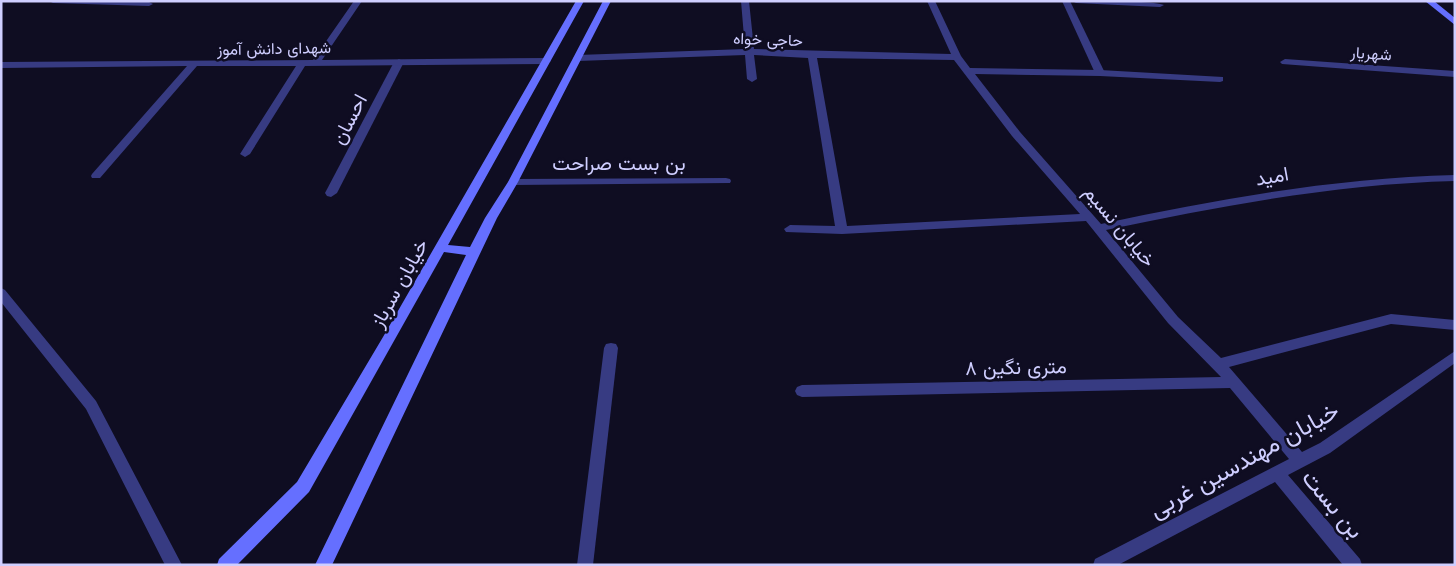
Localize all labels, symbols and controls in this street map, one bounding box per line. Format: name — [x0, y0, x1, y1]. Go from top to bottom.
street label: حاجی خواه — [733, 27, 804, 52]
street label: شهدای دانش آموز — [216, 36, 331, 61]
street label: شهریار — [1349, 41, 1392, 66]
street label: احسان — [324, 89, 375, 150]
street label: بن بست صراحت — [552, 149, 686, 178]
street label: امید — [1253, 159, 1291, 194]
street label: خیابان نسیم — [1077, 179, 1163, 274]
street label: خیابان سرباز — [363, 234, 436, 334]
street label: ۸ متری نگین — [965, 352, 1067, 383]
street label: خیابان مهندسین غربی — [1142, 393, 1345, 526]
street label: بن بست — [1294, 461, 1373, 546]

